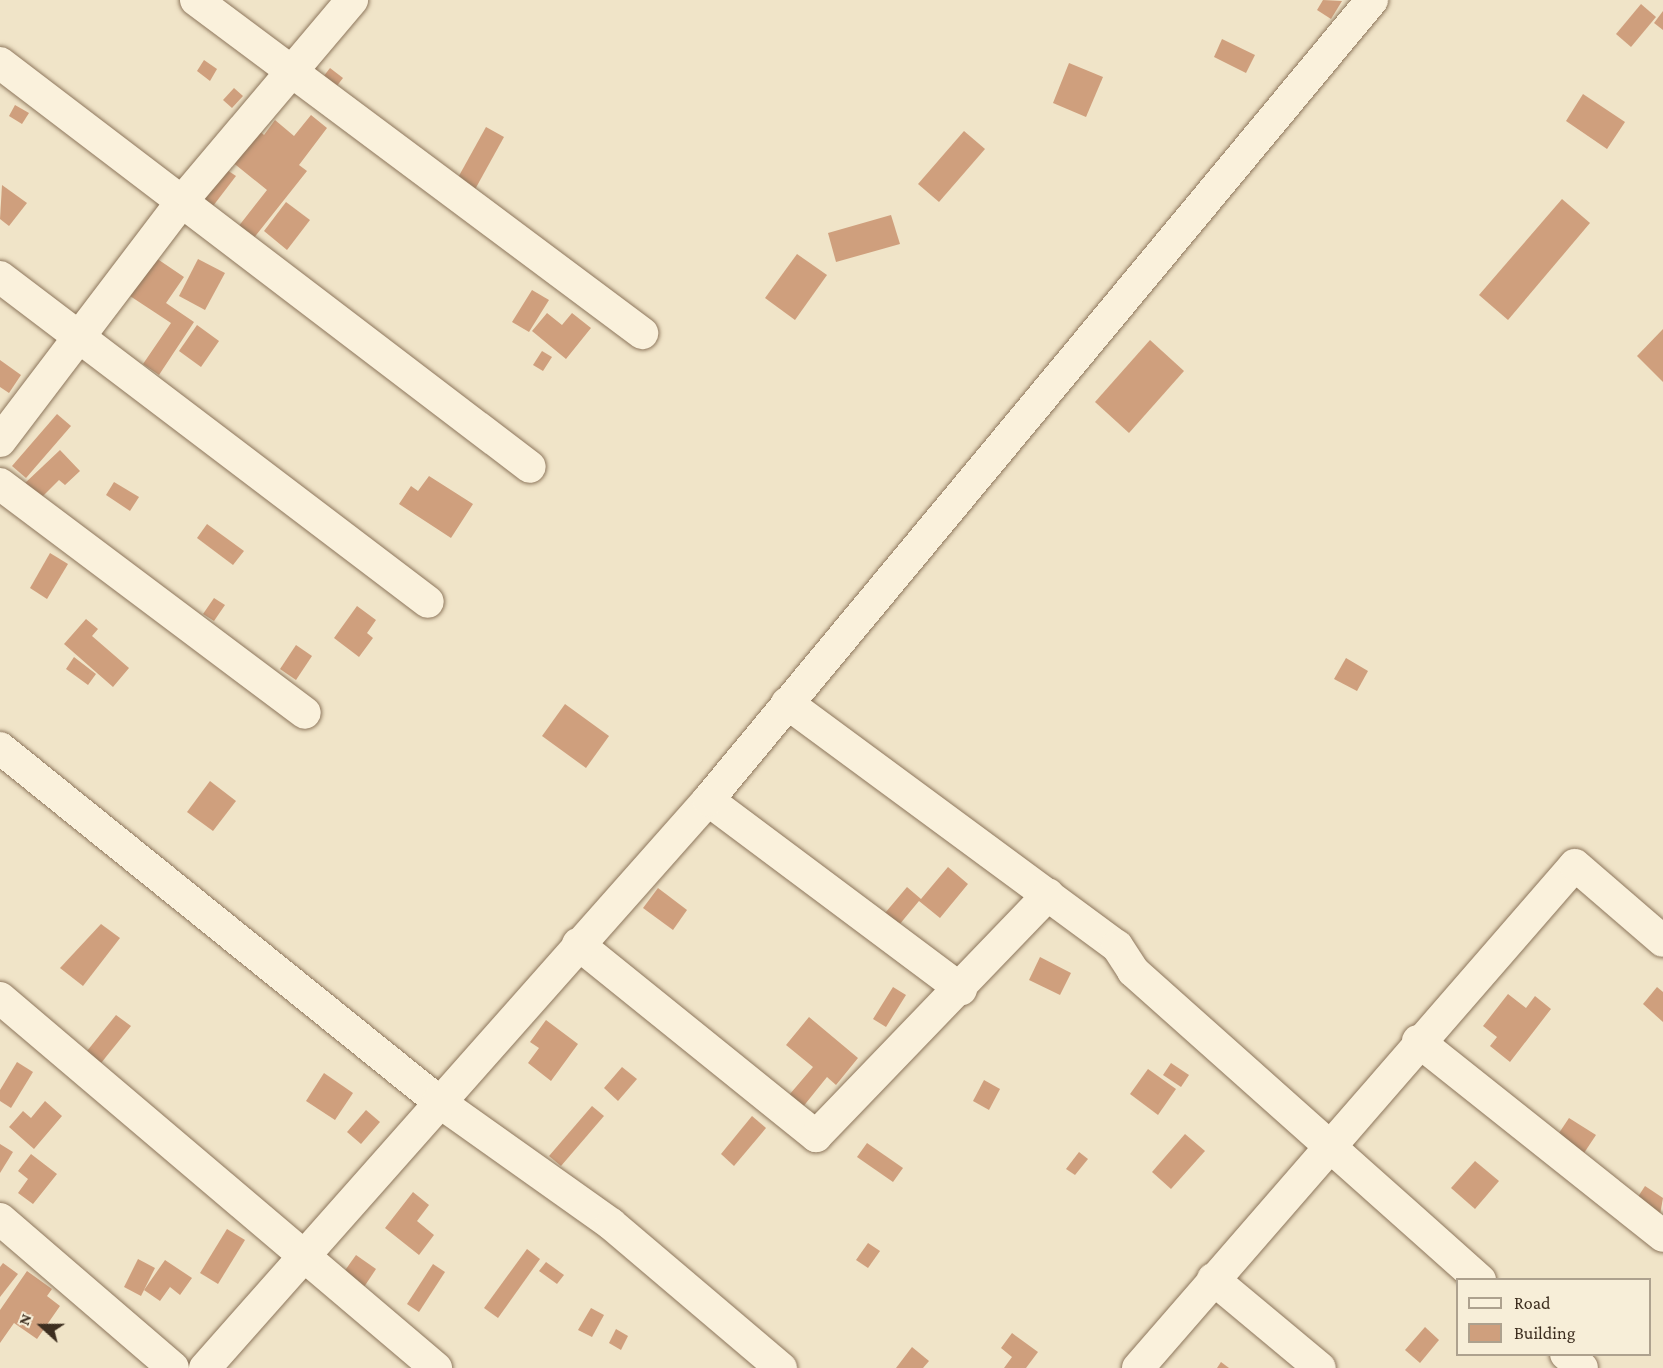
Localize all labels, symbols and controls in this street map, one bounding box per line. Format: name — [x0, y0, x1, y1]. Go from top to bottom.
legend — [1456, 1278, 1651, 1356]
text: Road — [1514, 1293, 1551, 1313]
north arrow — [12, 1296, 72, 1356]
text: N — [15, 1311, 35, 1328]
text: Building — [1514, 1323, 1575, 1343]

